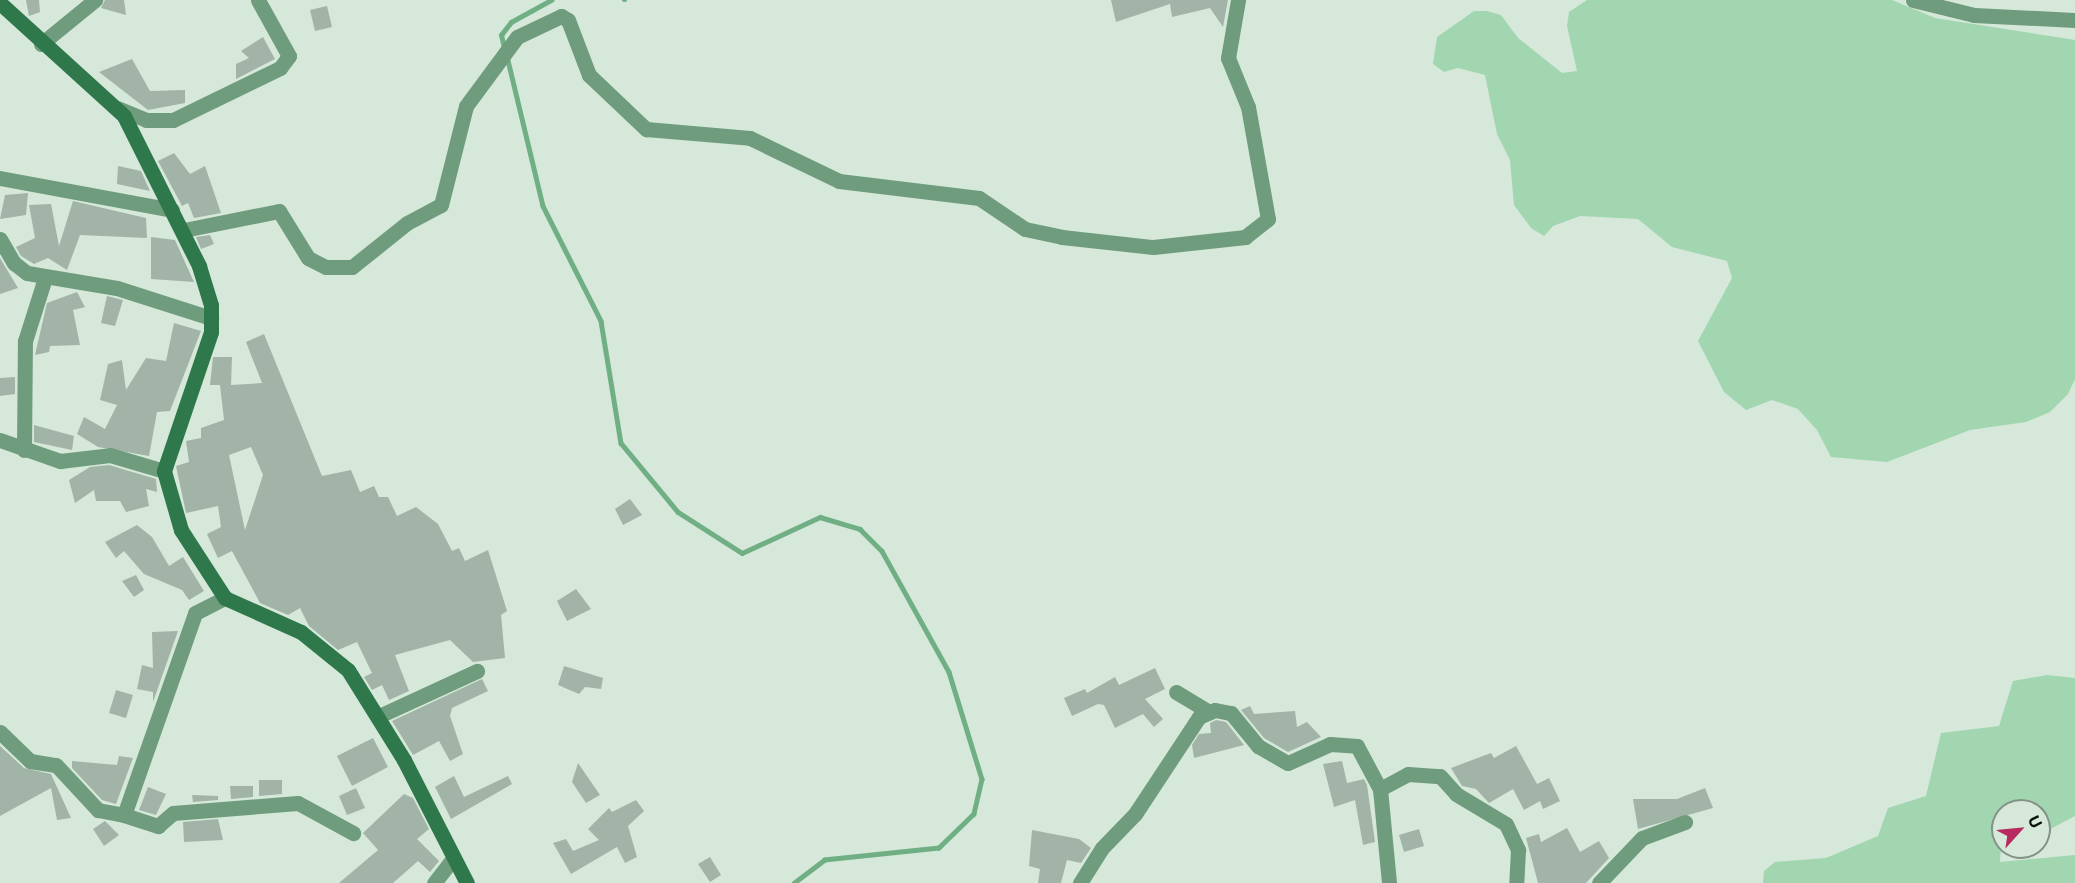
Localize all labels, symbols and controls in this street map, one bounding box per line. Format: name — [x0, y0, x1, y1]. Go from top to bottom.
north arrow — [1991, 799, 2051, 859]
text: U — [2023, 811, 2048, 832]

